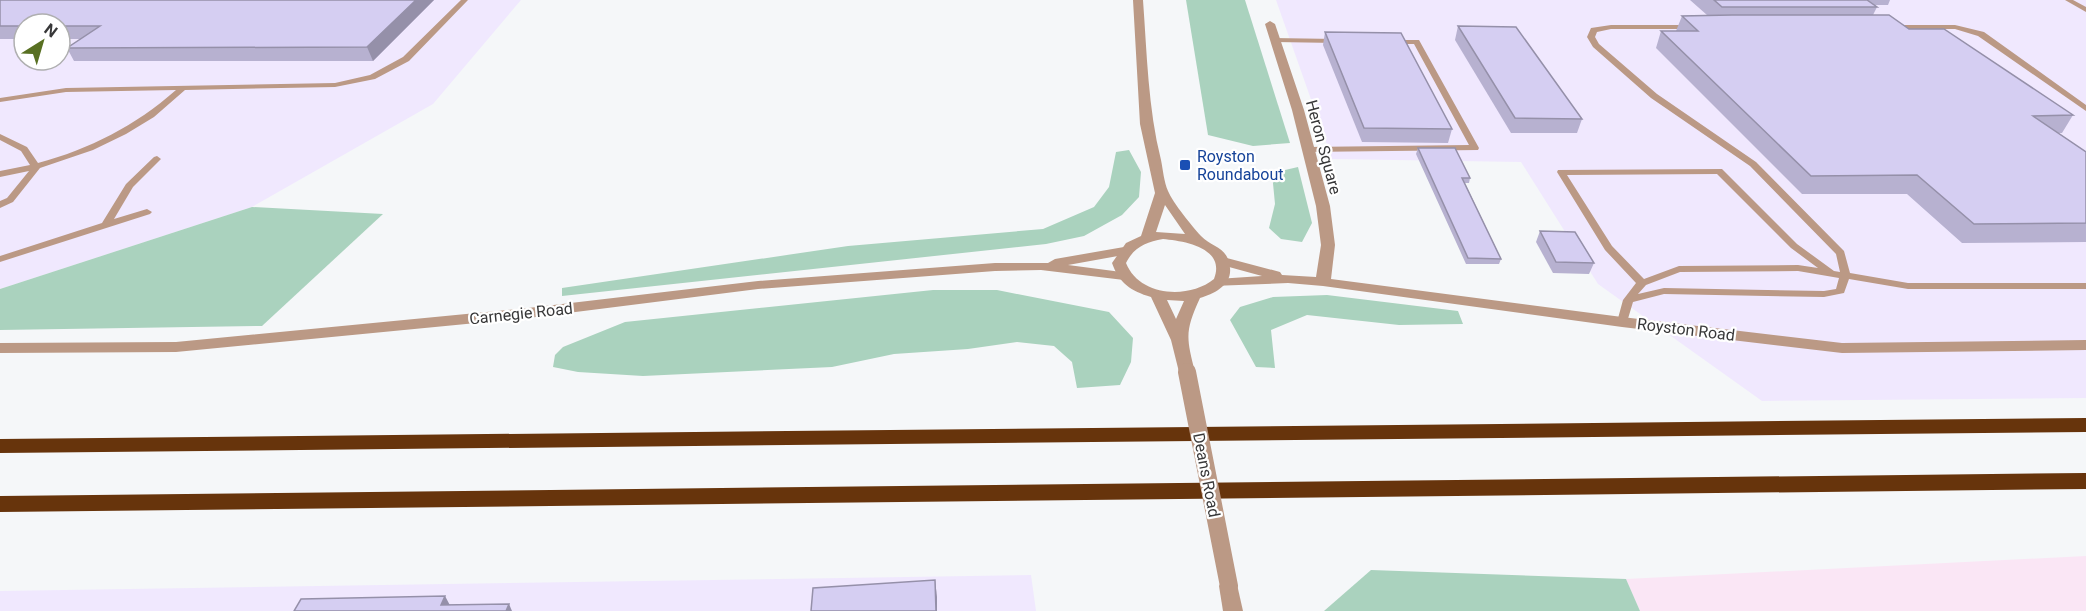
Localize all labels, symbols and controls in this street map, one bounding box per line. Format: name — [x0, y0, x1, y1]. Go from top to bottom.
north arrow — [12, 12, 72, 72]
text: N — [40, 19, 61, 41]
street label: Heron Square — [1302, 98, 1345, 196]
place label: Royston Roundabout — [1197, 147, 1284, 184]
marker: Royston Roundabout — [1178, 158, 1192, 172]
street label: Carnegie Road — [468, 299, 574, 328]
street label: Royston Road — [1636, 314, 1736, 345]
street label: Deans Road — [1189, 431, 1224, 519]

